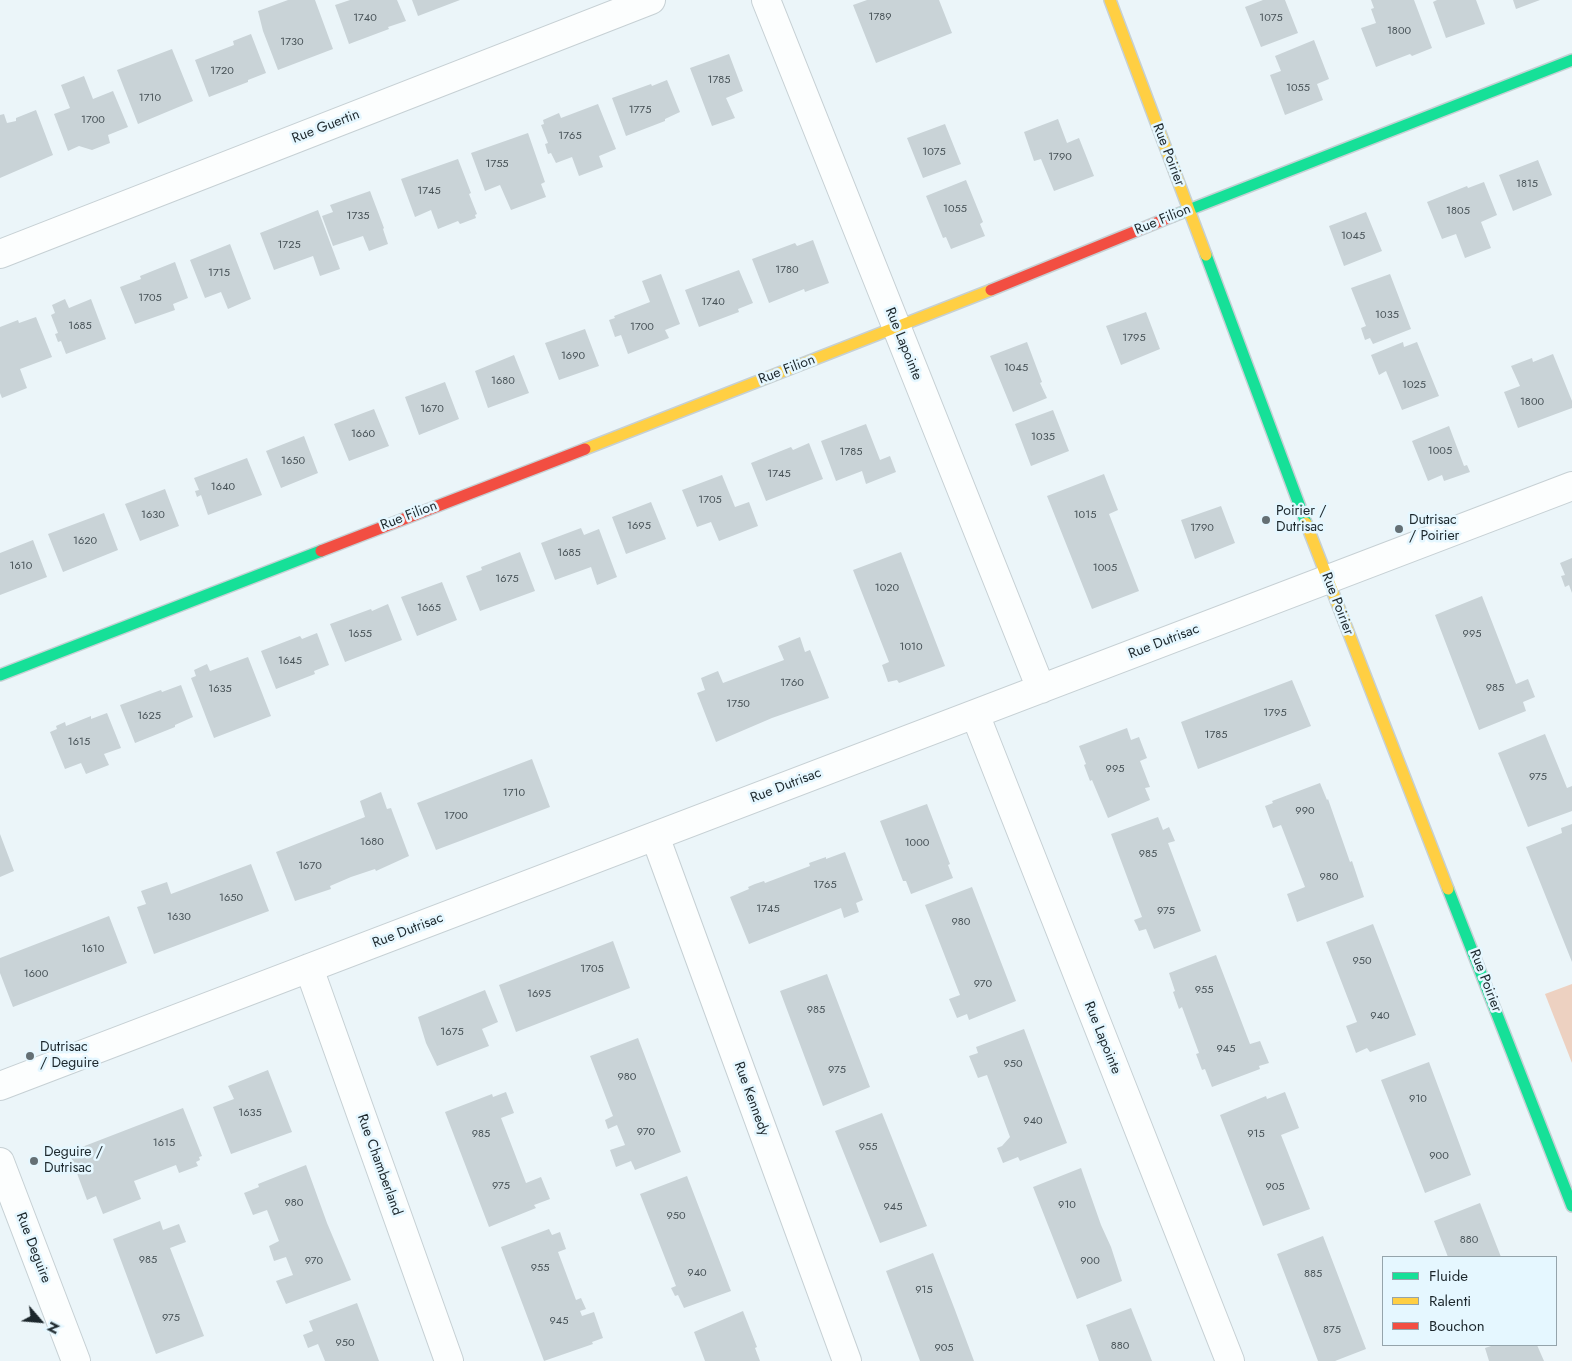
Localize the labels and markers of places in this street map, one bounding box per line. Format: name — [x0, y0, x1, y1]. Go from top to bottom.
place label: Poirier / Dutrisac — [1276, 504, 1326, 536]
place label: Dutrisac / Poirier — [1409, 513, 1459, 546]
marker: Poirier / Dutrisac — [1260, 514, 1272, 526]
marker: Dutrisac / Poirier — [1393, 523, 1405, 535]
place label: Dutrisac / Deguire — [40, 1040, 99, 1072]
marker: Dutrisac / Deguire — [24, 1050, 36, 1062]
place label: Deguire / Dutrisac — [44, 1145, 103, 1178]
marker: Deguire / Dutrisac — [28, 1155, 40, 1167]

